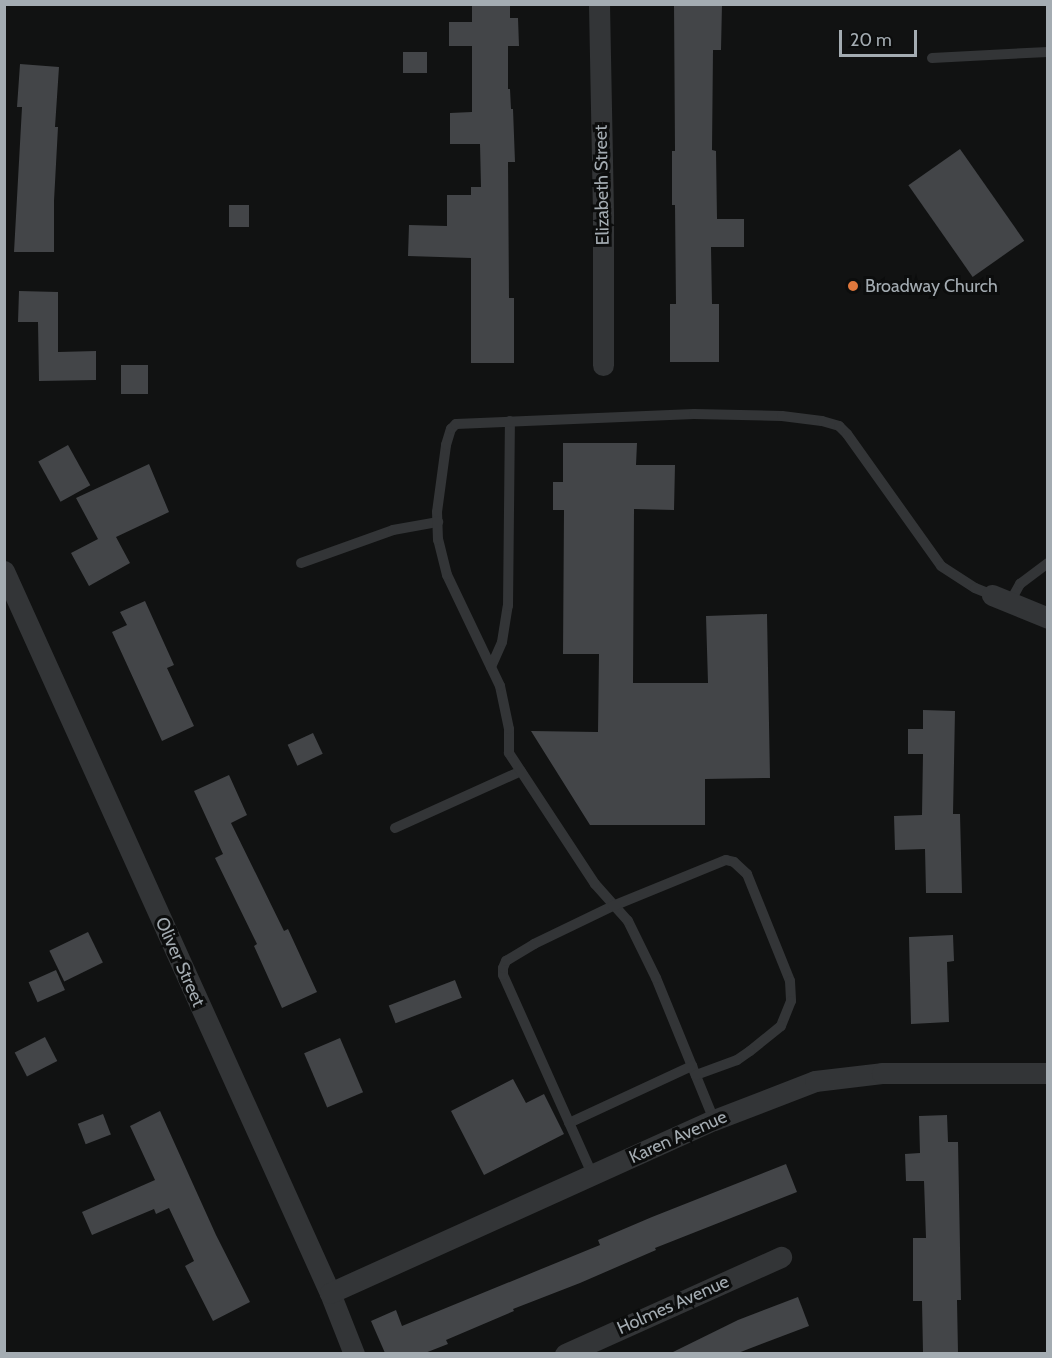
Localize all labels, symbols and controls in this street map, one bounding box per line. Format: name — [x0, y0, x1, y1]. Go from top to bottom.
scale bar — [842, 18, 920, 56]
text: 20 m — [850, 29, 892, 51]
street label: Elizabeth Street — [590, 125, 614, 245]
place label: Broadway Church — [865, 275, 998, 297]
marker: Broadway Church — [846, 279, 860, 293]
street label: Oliver Street — [151, 914, 209, 1010]
street label: Karen Avenue — [626, 1106, 730, 1168]
street label: Holmes Avenue — [614, 1271, 732, 1339]

